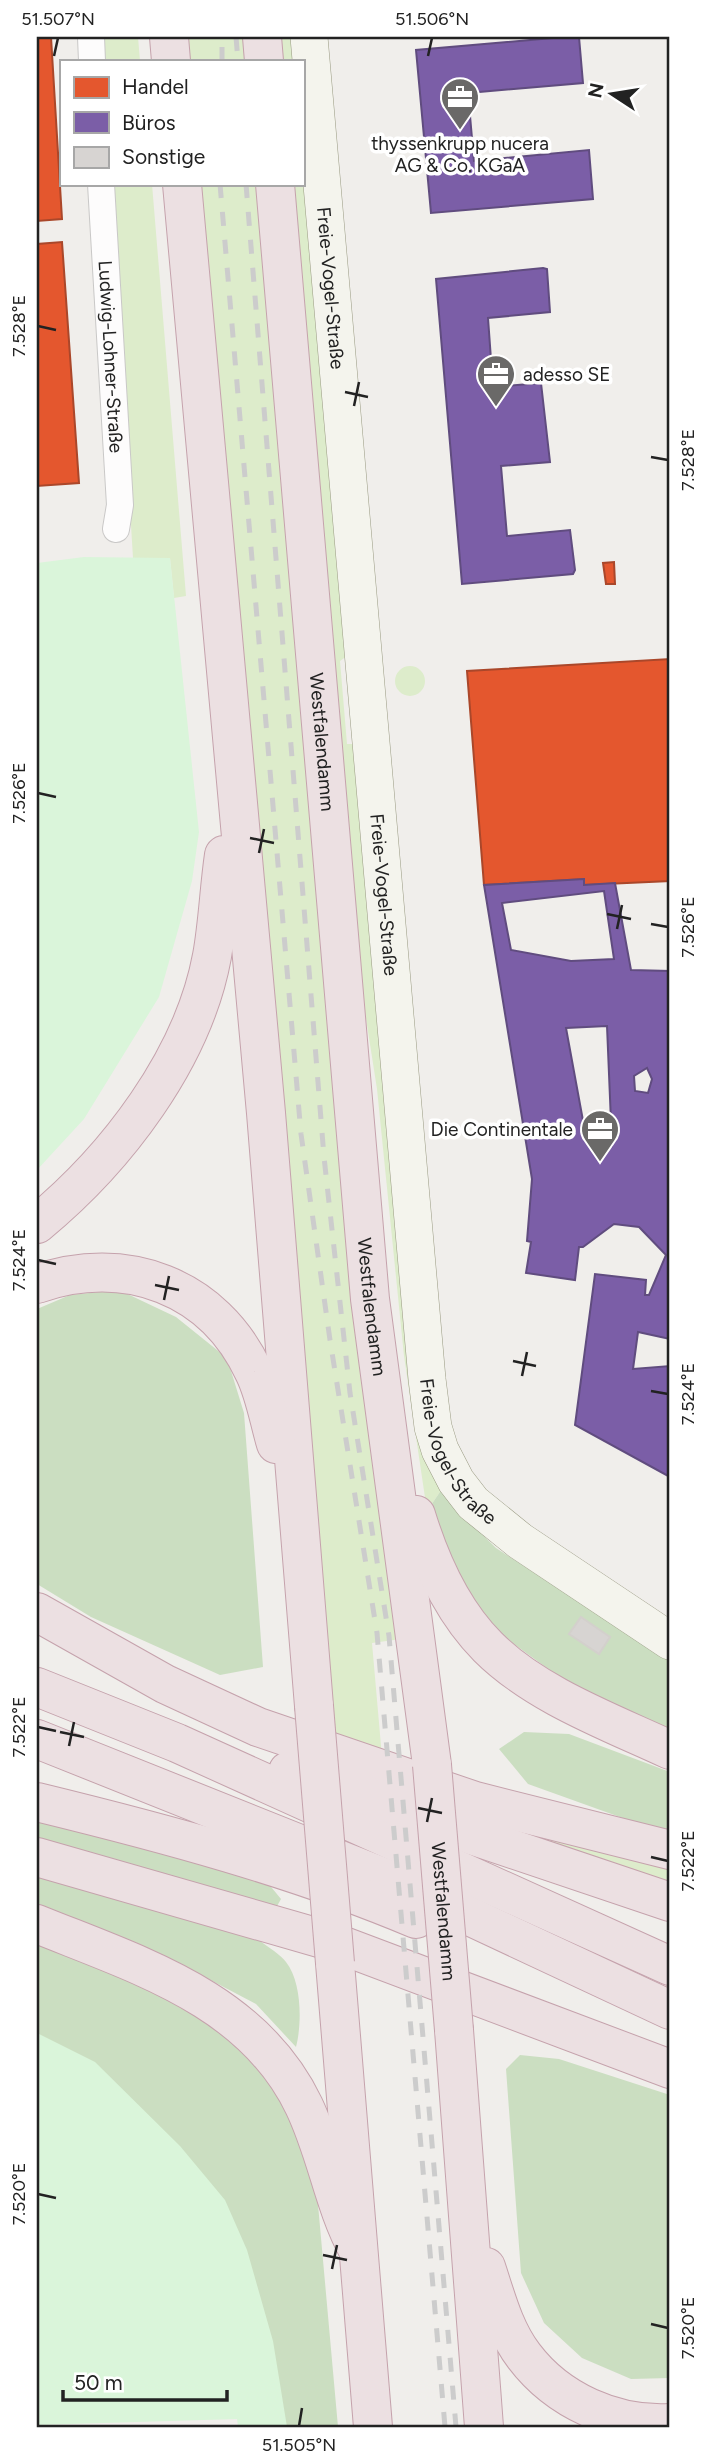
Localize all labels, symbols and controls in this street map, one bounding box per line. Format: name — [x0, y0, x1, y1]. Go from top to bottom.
text: 51.507°N — [21, 8, 95, 30]
text: 51.506°N — [395, 8, 469, 30]
legend — [60, 60, 304, 186]
north arrow — [578, 60, 648, 130]
text: Handel — [122, 74, 189, 99]
office icon: thyssenkrupp nucera AG & Co. KGaA — [439, 76, 481, 131]
text: N — [583, 81, 609, 100]
text: Büros — [122, 110, 176, 135]
place label: thyssenkrupp nucera AG & Co. KGaA — [371, 132, 549, 177]
text: Sonstige — [122, 144, 205, 169]
street label: Freie-Vogel-Straße — [312, 206, 349, 370]
street label: Ludwig-Lohner-Straße — [94, 260, 128, 454]
text: 7.528°E — [8, 295, 30, 357]
office icon: adesso SE — [475, 353, 517, 408]
place label: adesso SE — [523, 363, 611, 386]
text: 7.528°E — [677, 429, 699, 491]
street label: Westfalendamm — [305, 672, 339, 812]
text: 7.526°E — [8, 762, 30, 824]
street label: Freie-Vogel-Straße — [365, 813, 403, 977]
text: 7.526°E — [677, 896, 699, 958]
office icon: Die Continentale — [579, 1108, 621, 1163]
place label: Die Continentale — [431, 1118, 573, 1141]
text: 7.524°E — [8, 1229, 30, 1291]
street label: Westfalendamm — [353, 1237, 391, 1377]
text: 7.524°E — [677, 1363, 699, 1425]
street label: Freie-Vogel-Straße — [415, 1377, 501, 1529]
text: 7.522°E — [8, 1696, 30, 1758]
text: 7.522°E — [677, 1830, 699, 1892]
street label: Westfalendamm — [426, 1841, 461, 1982]
text: 7.520°E — [8, 2163, 30, 2225]
text: 7.520°E — [677, 2297, 699, 2359]
scale bar — [63, 2359, 228, 2403]
text: 50 m — [74, 2370, 123, 2395]
text: 51.505°N — [262, 2434, 336, 2456]

